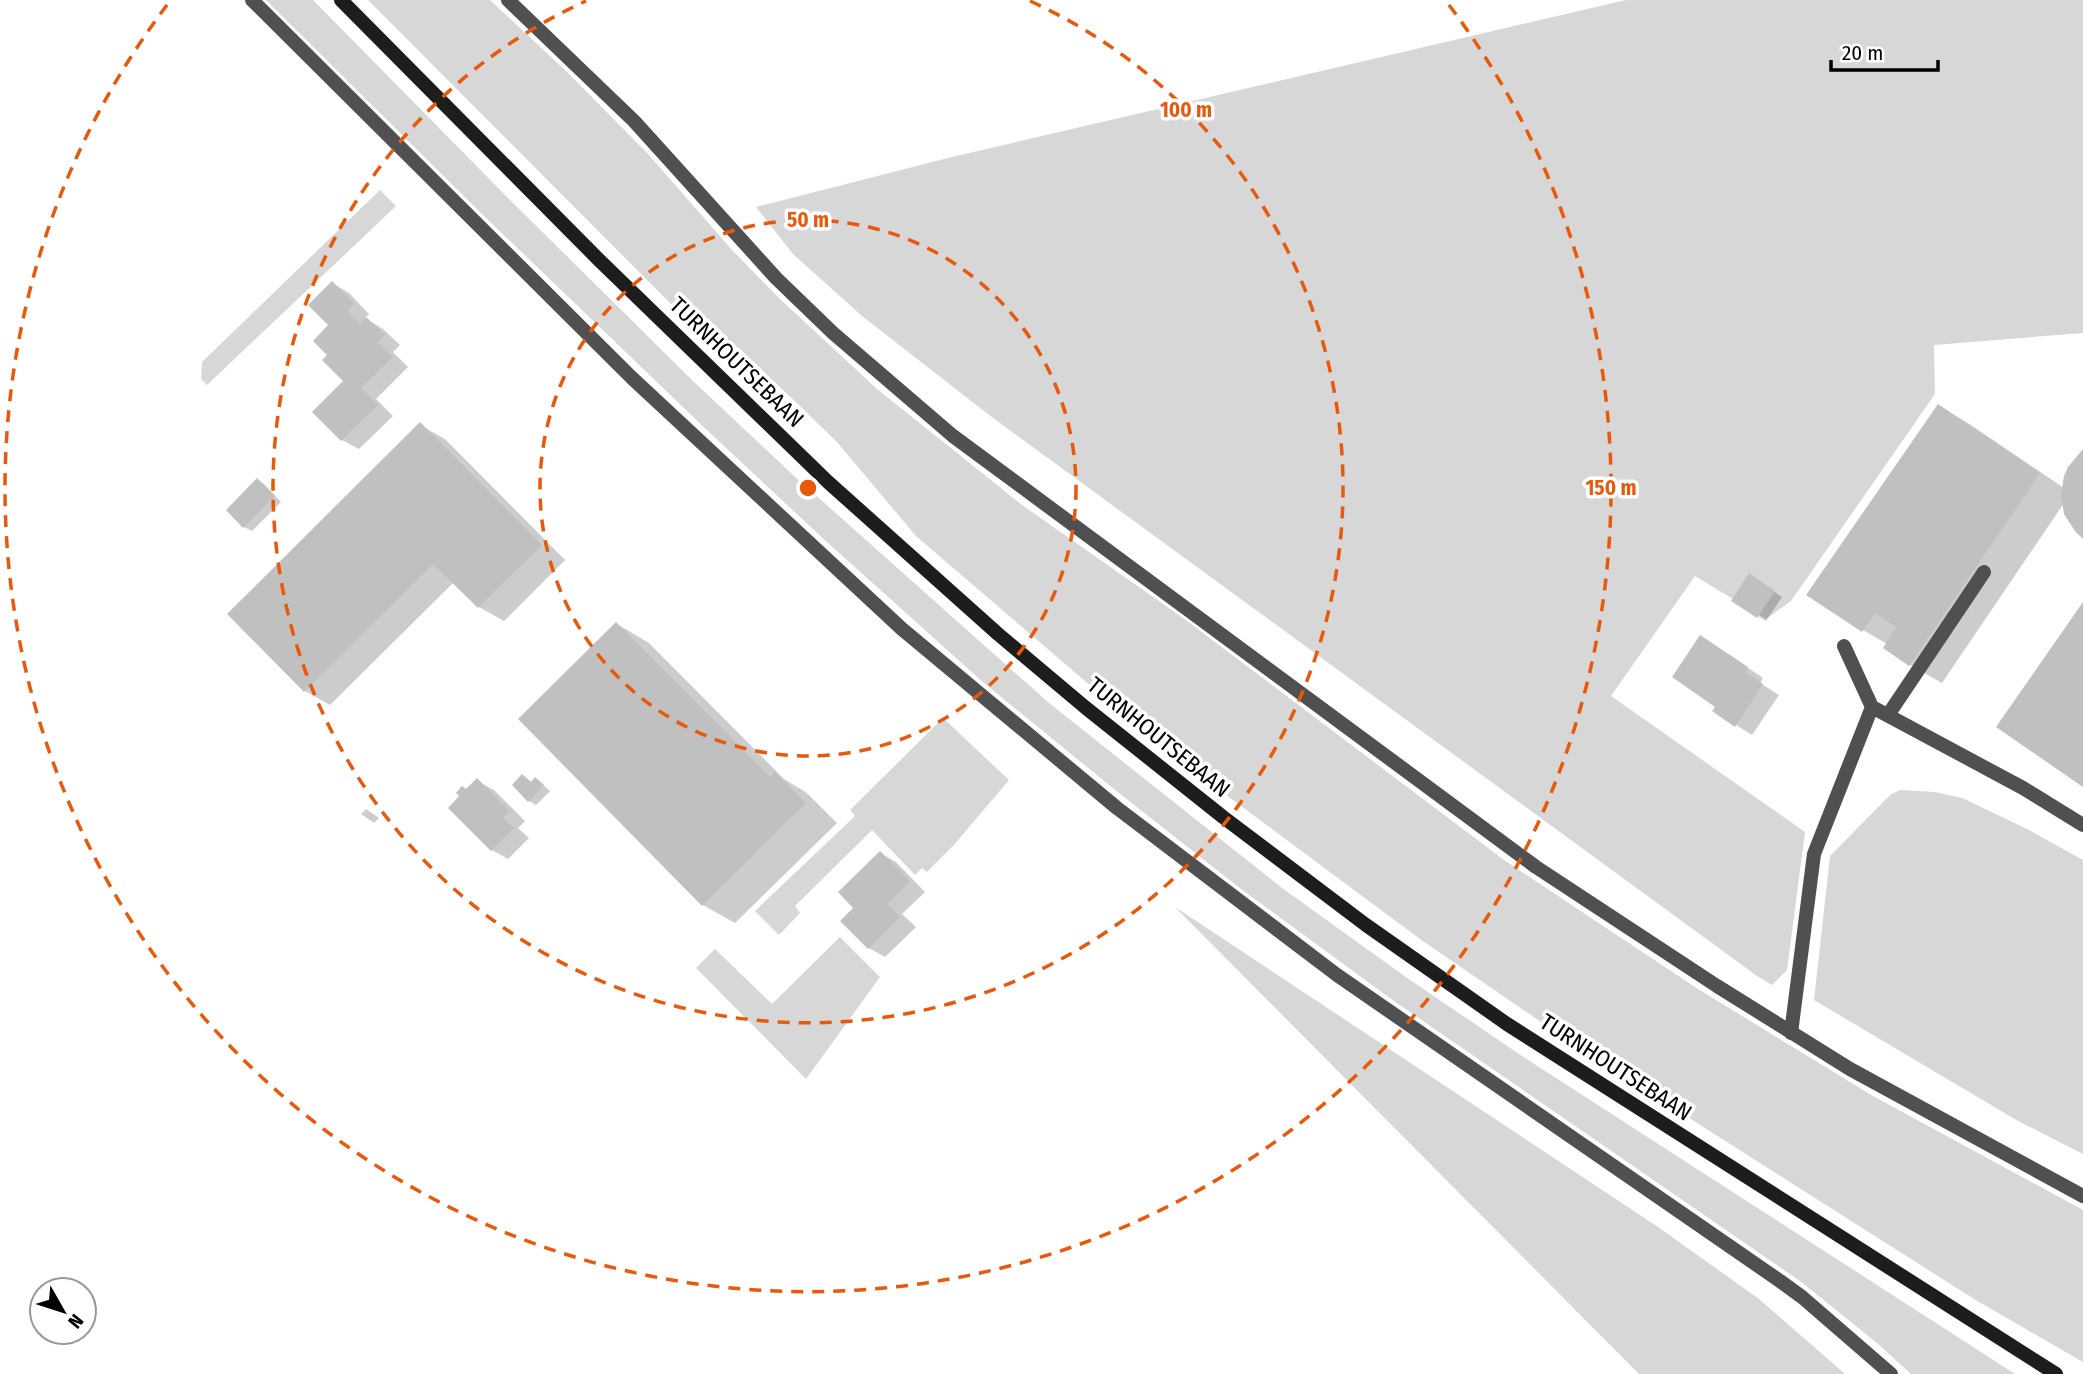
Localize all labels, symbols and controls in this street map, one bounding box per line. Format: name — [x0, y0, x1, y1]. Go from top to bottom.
scale bar — [1831, 28, 1938, 72]
text: 20 m — [1842, 40, 1883, 66]
text: 100 m — [1160, 97, 1212, 123]
text: 50 m — [787, 207, 829, 233]
street label: TURNHOUTSEBAAN — [664, 291, 810, 433]
text: 150 m — [1585, 475, 1637, 501]
centre of rings — [796, 476, 820, 500]
street label: TURNHOUTSEBAAN — [1082, 671, 1236, 803]
street label: TURNHOUTSEBAAN — [1535, 1007, 1697, 1127]
north arrow — [28, 1276, 98, 1346]
text: N — [63, 1310, 88, 1333]

